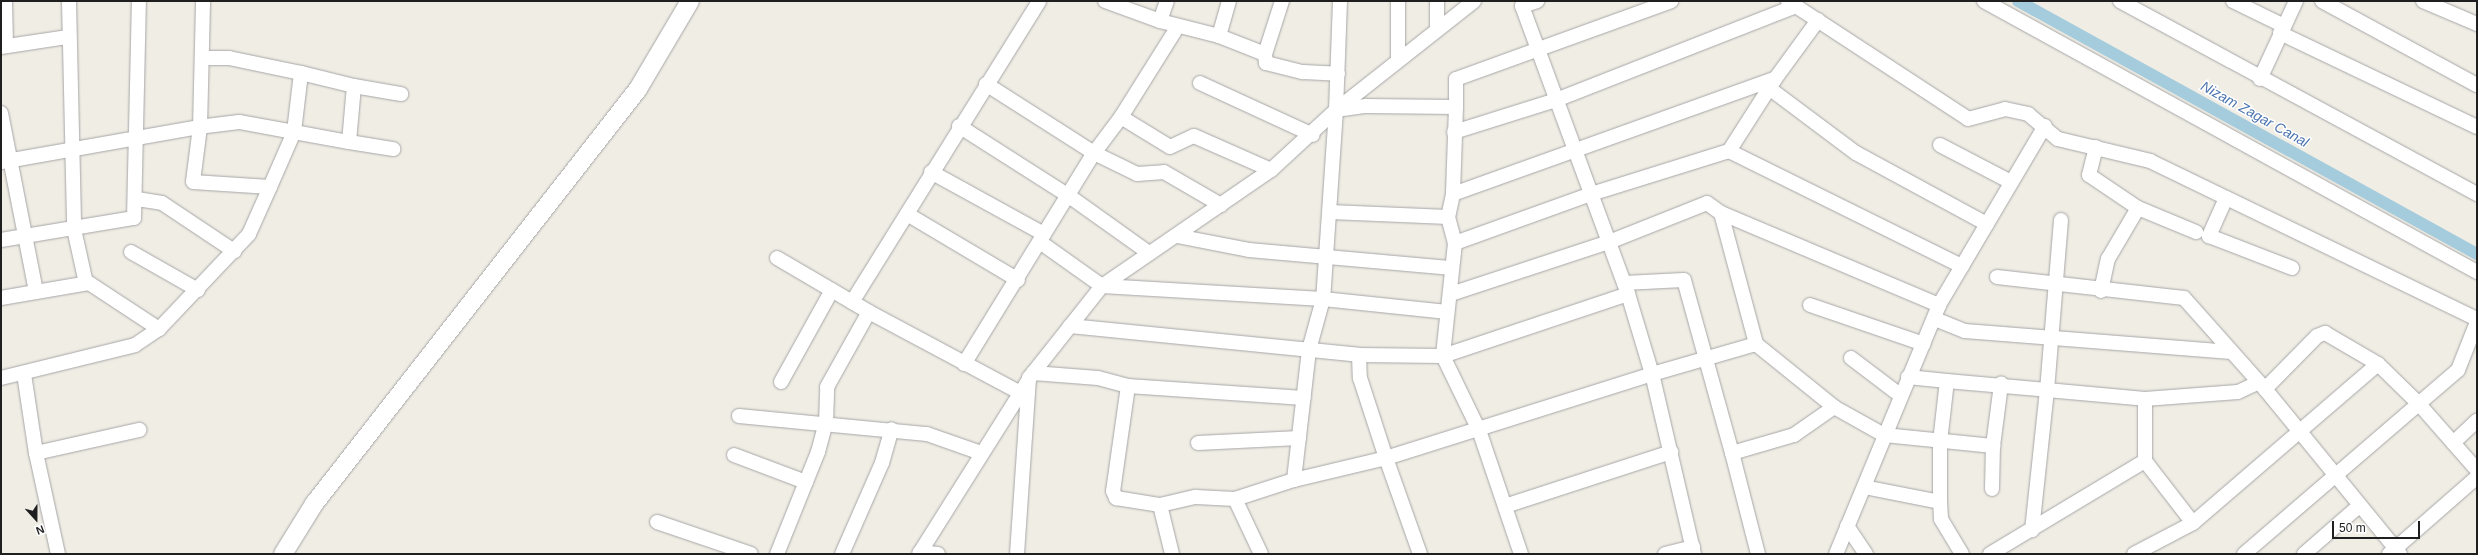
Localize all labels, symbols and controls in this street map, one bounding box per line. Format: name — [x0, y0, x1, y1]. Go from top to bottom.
water label: Nizam Zagar Canal — [2198, 77, 2312, 151]
north arrow — [16, 499, 56, 539]
scale bar — [2334, 513, 2422, 539]
text: 50 m — [2339, 521, 2366, 535]
text: N — [34, 523, 46, 537]

